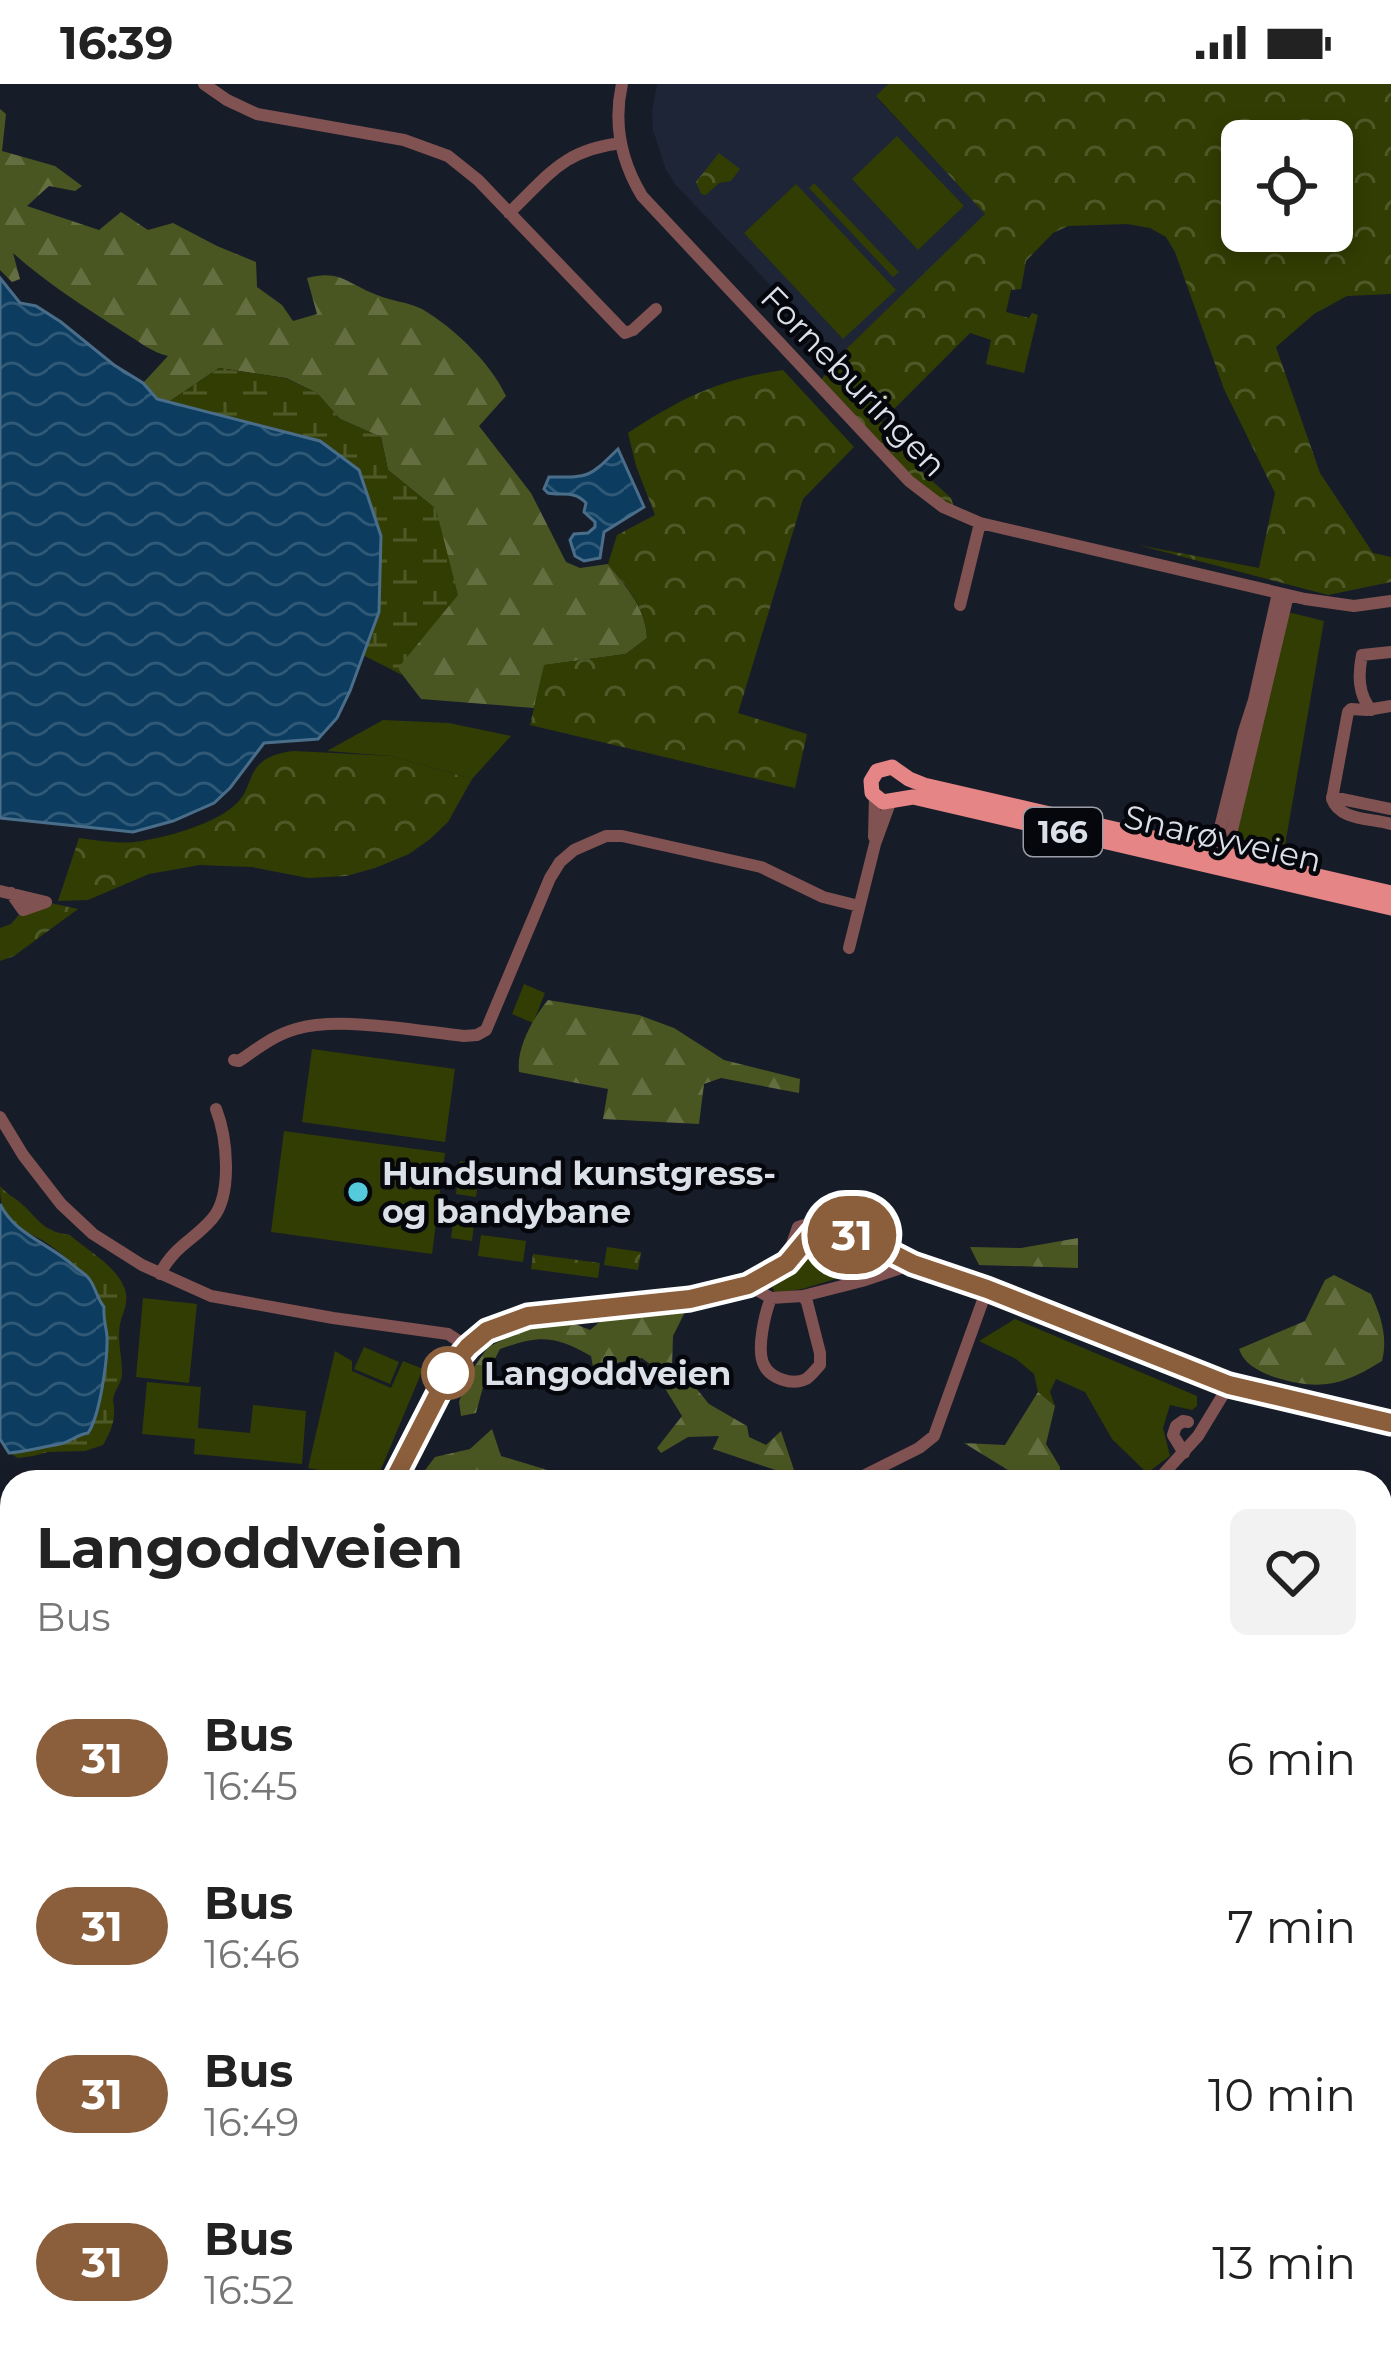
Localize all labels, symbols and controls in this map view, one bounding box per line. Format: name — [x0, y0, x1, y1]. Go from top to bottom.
text: 16:39 — [60, 15, 173, 70]
map controls — [1221, 120, 1353, 252]
button: locate — [1221, 120, 1353, 252]
street label: Forneburingen — [753, 277, 955, 485]
street label: Snarøyveien — [1120, 796, 1326, 880]
road number: 166 — [1024, 808, 1102, 856]
place label: Hundsund kunstgress- og bandybane — [382, 1153, 776, 1231]
marker: Hundsund kunstgress- og bandybane — [345, 1179, 371, 1205]
line badge: 31 — [798, 1196, 906, 1274]
text: 31 — [831, 1209, 873, 1261]
marker: Langoddveien — [423, 1348, 473, 1398]
place label: Langoddveien — [484, 1353, 731, 1393]
button: heart — [1230, 1509, 1356, 1635]
text: Langoddveien — [36, 1513, 463, 1582]
text: Bus — [36, 1593, 111, 1641]
text: Bus — [204, 1707, 293, 1762]
text: 6 min — [1227, 1731, 1356, 1786]
text: 31 — [81, 1732, 123, 1784]
text: 16:45 — [204, 1762, 298, 1810]
text: Bus — [204, 1875, 293, 1930]
text: 7 min — [1227, 1899, 1356, 1954]
text: 31 — [81, 1900, 123, 1952]
text: 16:46 — [204, 1930, 300, 1978]
text: Bus — [204, 2043, 293, 2098]
text: 10 min — [1208, 2067, 1356, 2122]
text: 31 — [81, 2068, 123, 2120]
text: 16:49 — [204, 2098, 299, 2146]
text: Bus — [204, 2211, 293, 2266]
text: 13 min — [1212, 2235, 1356, 2290]
text: 31 — [81, 2236, 123, 2288]
text: 16:52 — [204, 2266, 294, 2314]

